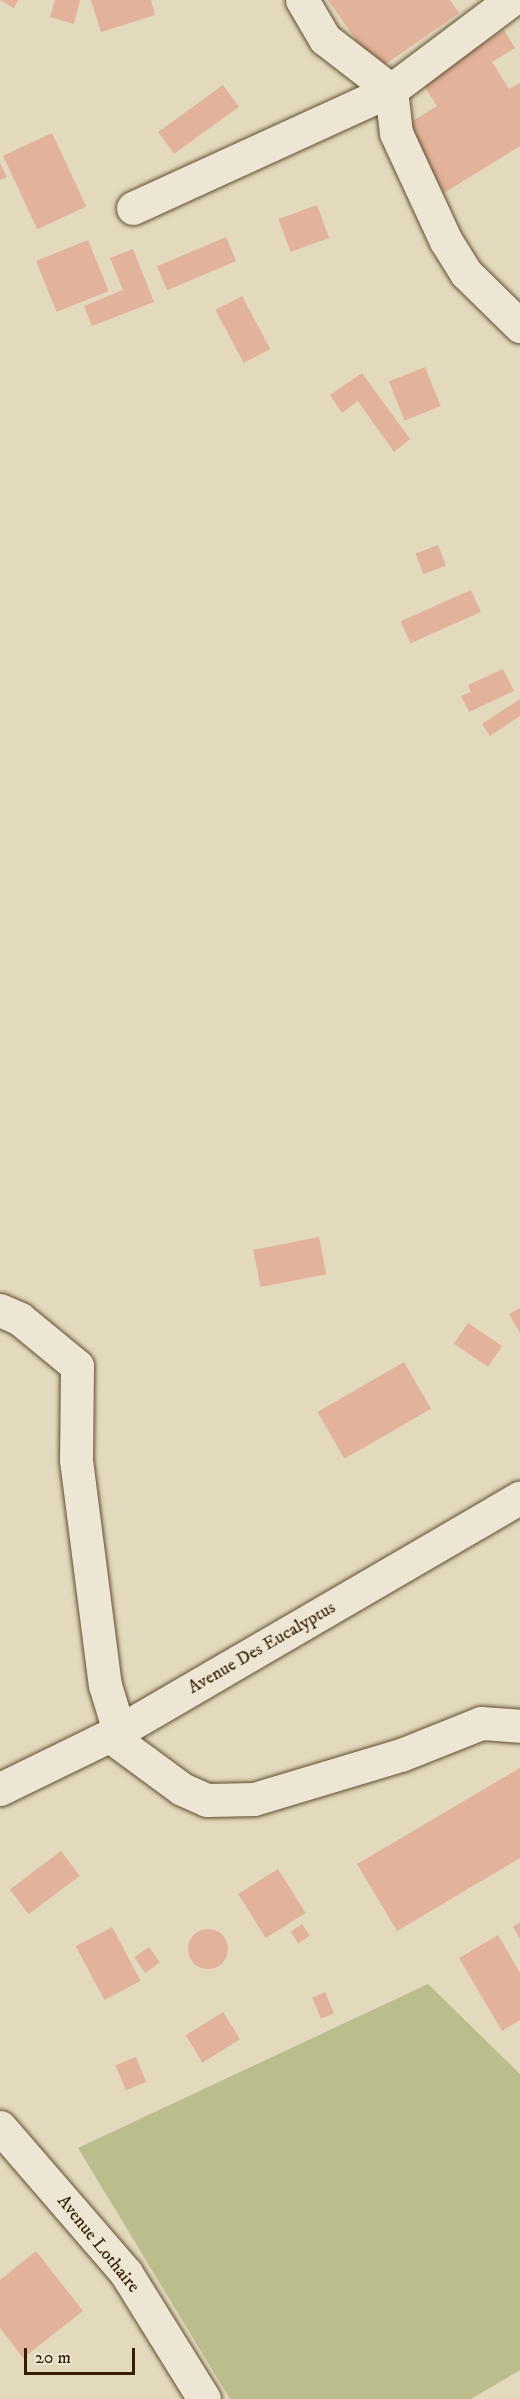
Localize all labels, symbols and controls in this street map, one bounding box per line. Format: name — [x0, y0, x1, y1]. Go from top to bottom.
street label: Avenue Des Eucalyptus — [184, 1597, 340, 1699]
street label: Avenue Lothaire — [52, 2191, 144, 2297]
scale bar — [27, 2336, 138, 2374]
text: 20 m — [35, 2347, 71, 2369]

